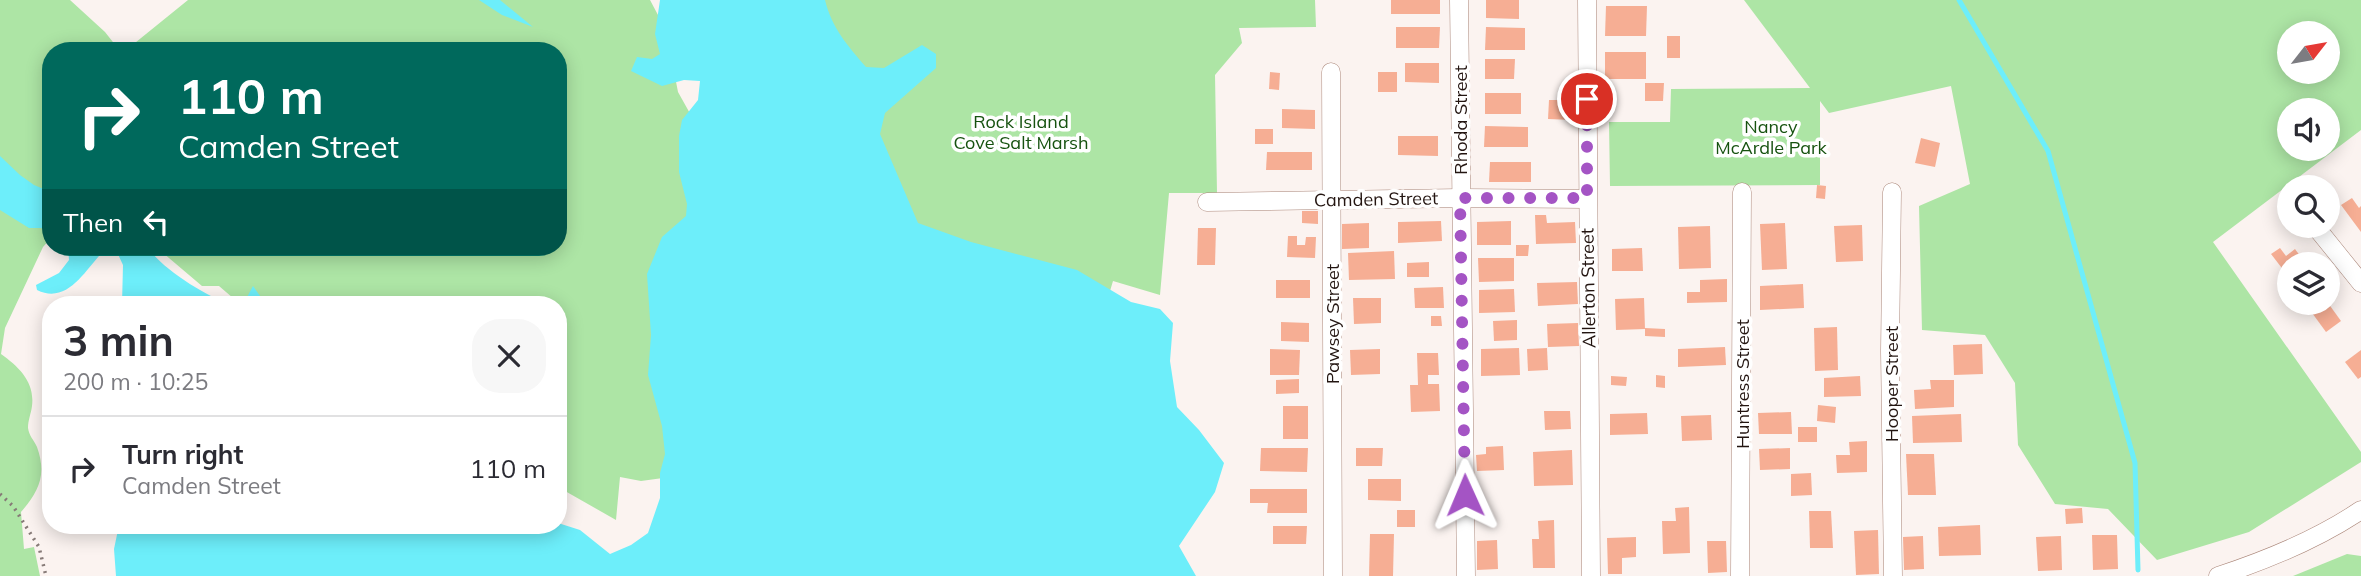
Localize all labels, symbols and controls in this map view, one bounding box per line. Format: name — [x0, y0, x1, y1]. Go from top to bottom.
north arrow — [2277, 21, 2340, 84]
map controls — [2277, 21, 2340, 315]
text: 110 m — [178, 65, 324, 126]
street label: Rhoda Street — [1449, 65, 1472, 175]
pin — [1557, 69, 1617, 129]
icon: right — [63, 70, 154, 161]
icon: arrive — [1568, 80, 1606, 118]
button: sound — [2277, 98, 2340, 161]
park label: Rock Island Cove Salt Marsh — [953, 110, 1089, 154]
park label: Nancy McArdle Park — [1715, 115, 1827, 159]
text: Camden Street — [178, 126, 399, 166]
button: search — [2277, 175, 2340, 238]
street label: Camden Street — [1314, 186, 1438, 212]
icon: left — [137, 203, 175, 241]
text: Then — [63, 206, 123, 239]
street label: Allerton Street — [1575, 228, 1601, 348]
button: layers — [2277, 252, 2340, 315]
street label: Pawsey Street — [1321, 264, 1344, 384]
text: 3 min — [63, 314, 174, 367]
button: close — [472, 319, 546, 393]
street label: Huntress Street — [1731, 319, 1754, 449]
street label: Hooper Street — [1880, 326, 1903, 442]
text: 200 m · 10:25 — [63, 367, 208, 396]
text: Turn right — [122, 438, 243, 471]
icon: right — [63, 450, 101, 488]
text: 110 m — [470, 452, 546, 485]
position arrow — [1428, 458, 1502, 532]
text: Camden Street — [122, 471, 281, 500]

